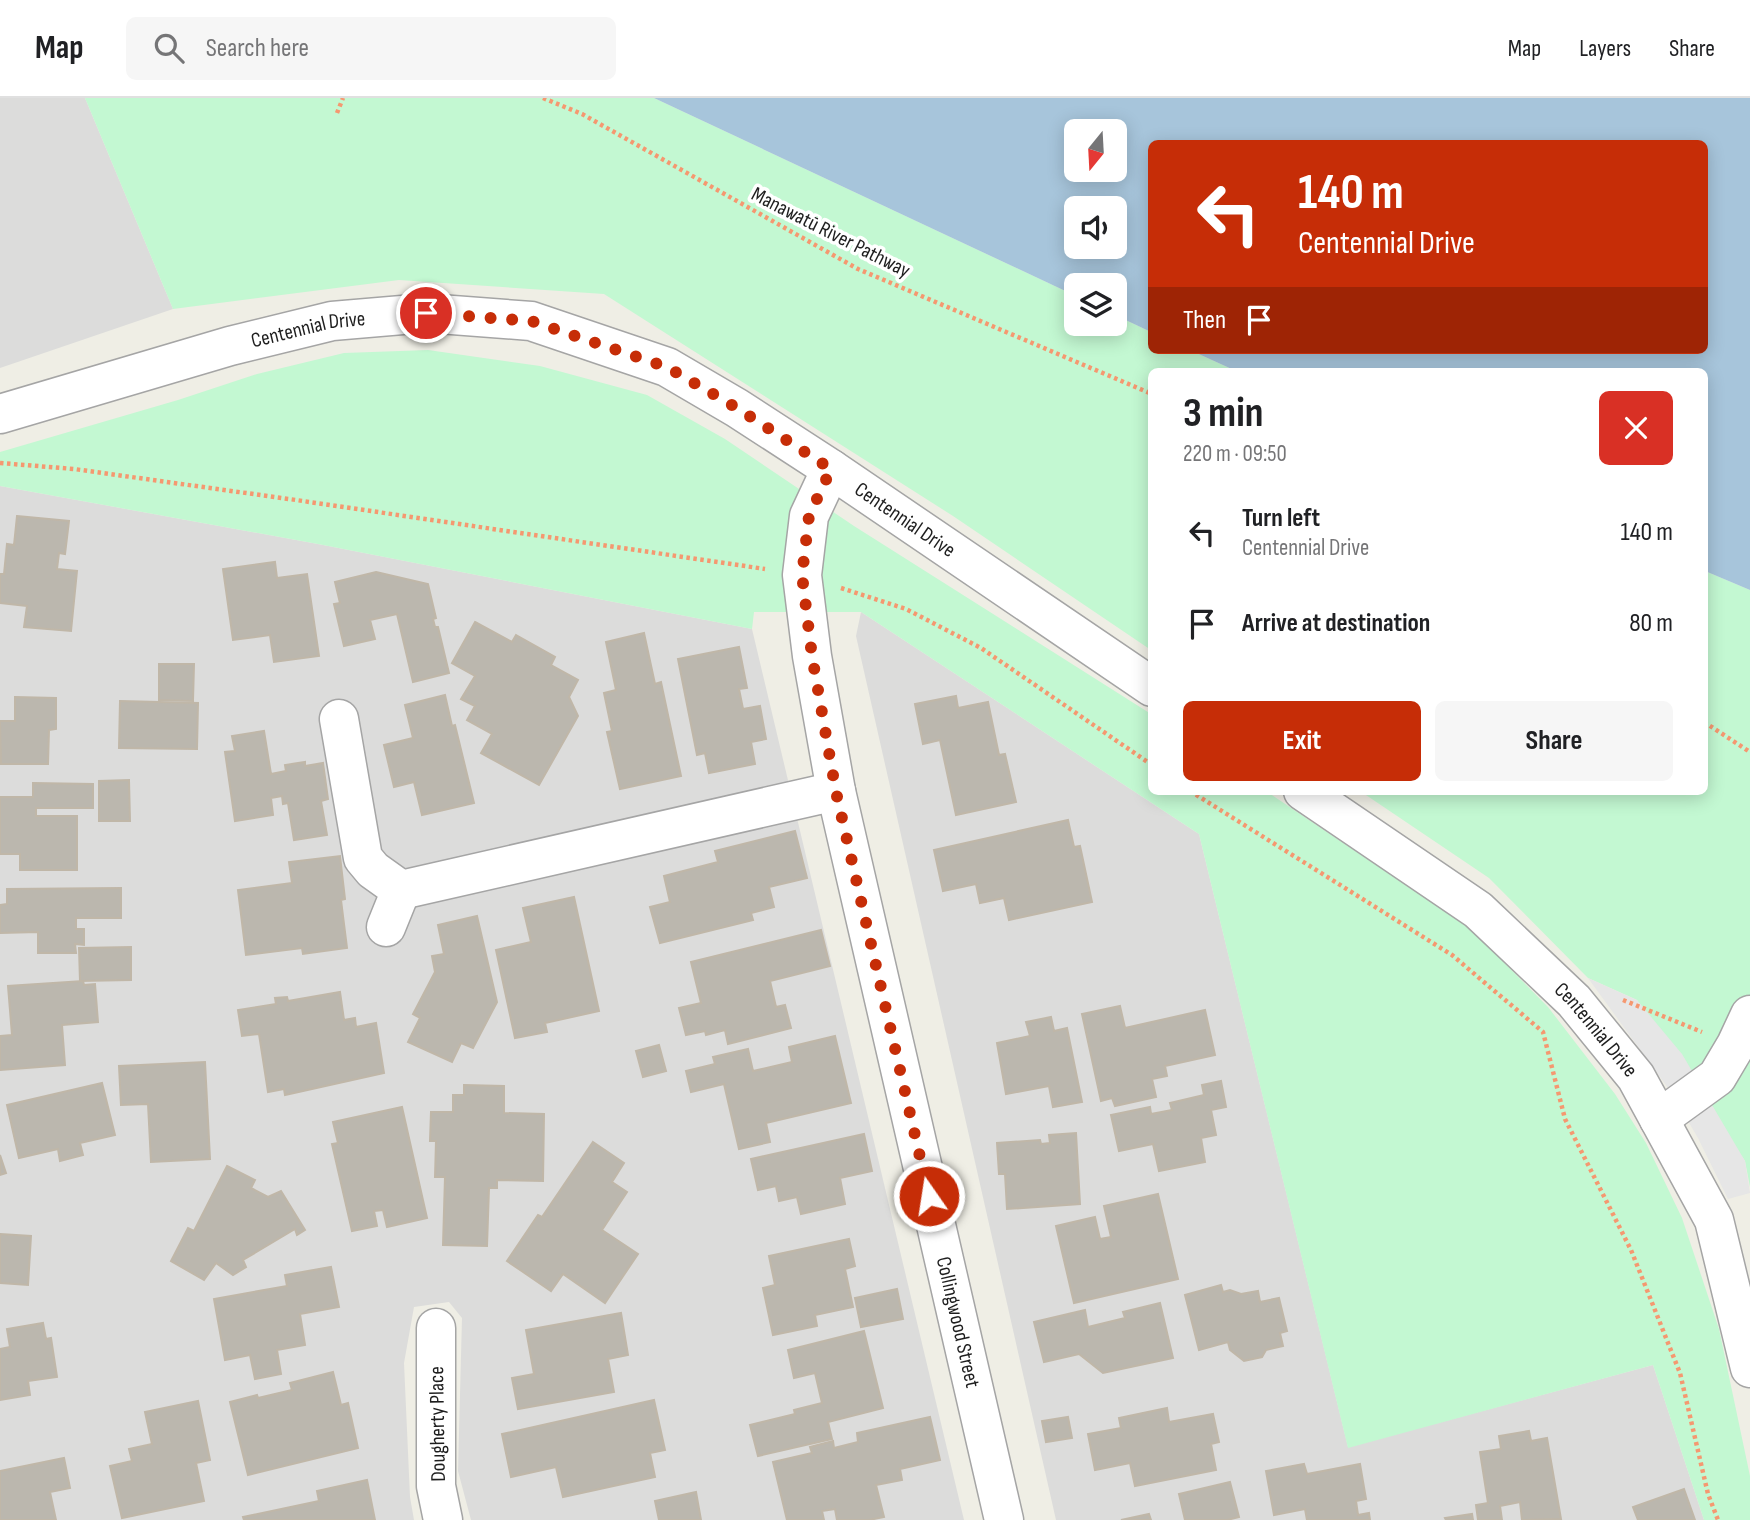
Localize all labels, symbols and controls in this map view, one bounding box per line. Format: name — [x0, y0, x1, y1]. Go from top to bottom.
search box — [126, 17, 616, 80]
text: Map — [35, 28, 84, 68]
icon: search — [150, 29, 188, 67]
text: Search here — [206, 33, 309, 64]
text: Map — [1508, 34, 1541, 63]
text: Layers — [1579, 34, 1631, 63]
text: Share — [1669, 34, 1715, 63]
north arrow — [1064, 119, 1127, 182]
map controls — [1064, 119, 1127, 336]
text: 140 m — [1298, 164, 1404, 223]
icon: left — [1183, 168, 1274, 259]
street label: Manawatū River Pathway — [747, 182, 914, 283]
button: sound — [1064, 196, 1127, 259]
text: Centennial Drive — [1298, 224, 1475, 263]
button: layers — [1064, 273, 1127, 336]
pin — [396, 283, 456, 343]
icon: arrive — [407, 294, 445, 332]
icon: arrive — [1240, 301, 1278, 339]
text: Then — [1183, 305, 1226, 336]
street label: Centennial Drive — [249, 306, 366, 353]
text: 3 min — [1183, 388, 1263, 439]
button: close — [1599, 391, 1673, 465]
text: 220 m · 09:50 — [1183, 440, 1287, 468]
street label: Centennial Drive — [850, 477, 960, 563]
text: Turn left — [1242, 503, 1320, 534]
icon: left — [1183, 514, 1221, 552]
text: 140 m — [1621, 517, 1673, 548]
text: Centennial Drive — [1242, 534, 1369, 562]
icon: arrive — [1183, 605, 1221, 643]
text: Arrive at destination — [1242, 608, 1430, 639]
text: 80 m — [1629, 608, 1673, 639]
button: Exit — [1183, 701, 1421, 781]
button: Share — [1435, 701, 1673, 781]
street label: Centennial Drive — [1549, 977, 1643, 1082]
position arrow — [892, 1159, 966, 1233]
street label: Collingwood Street — [931, 1254, 985, 1390]
street label: Dougherty Place — [424, 1366, 451, 1482]

